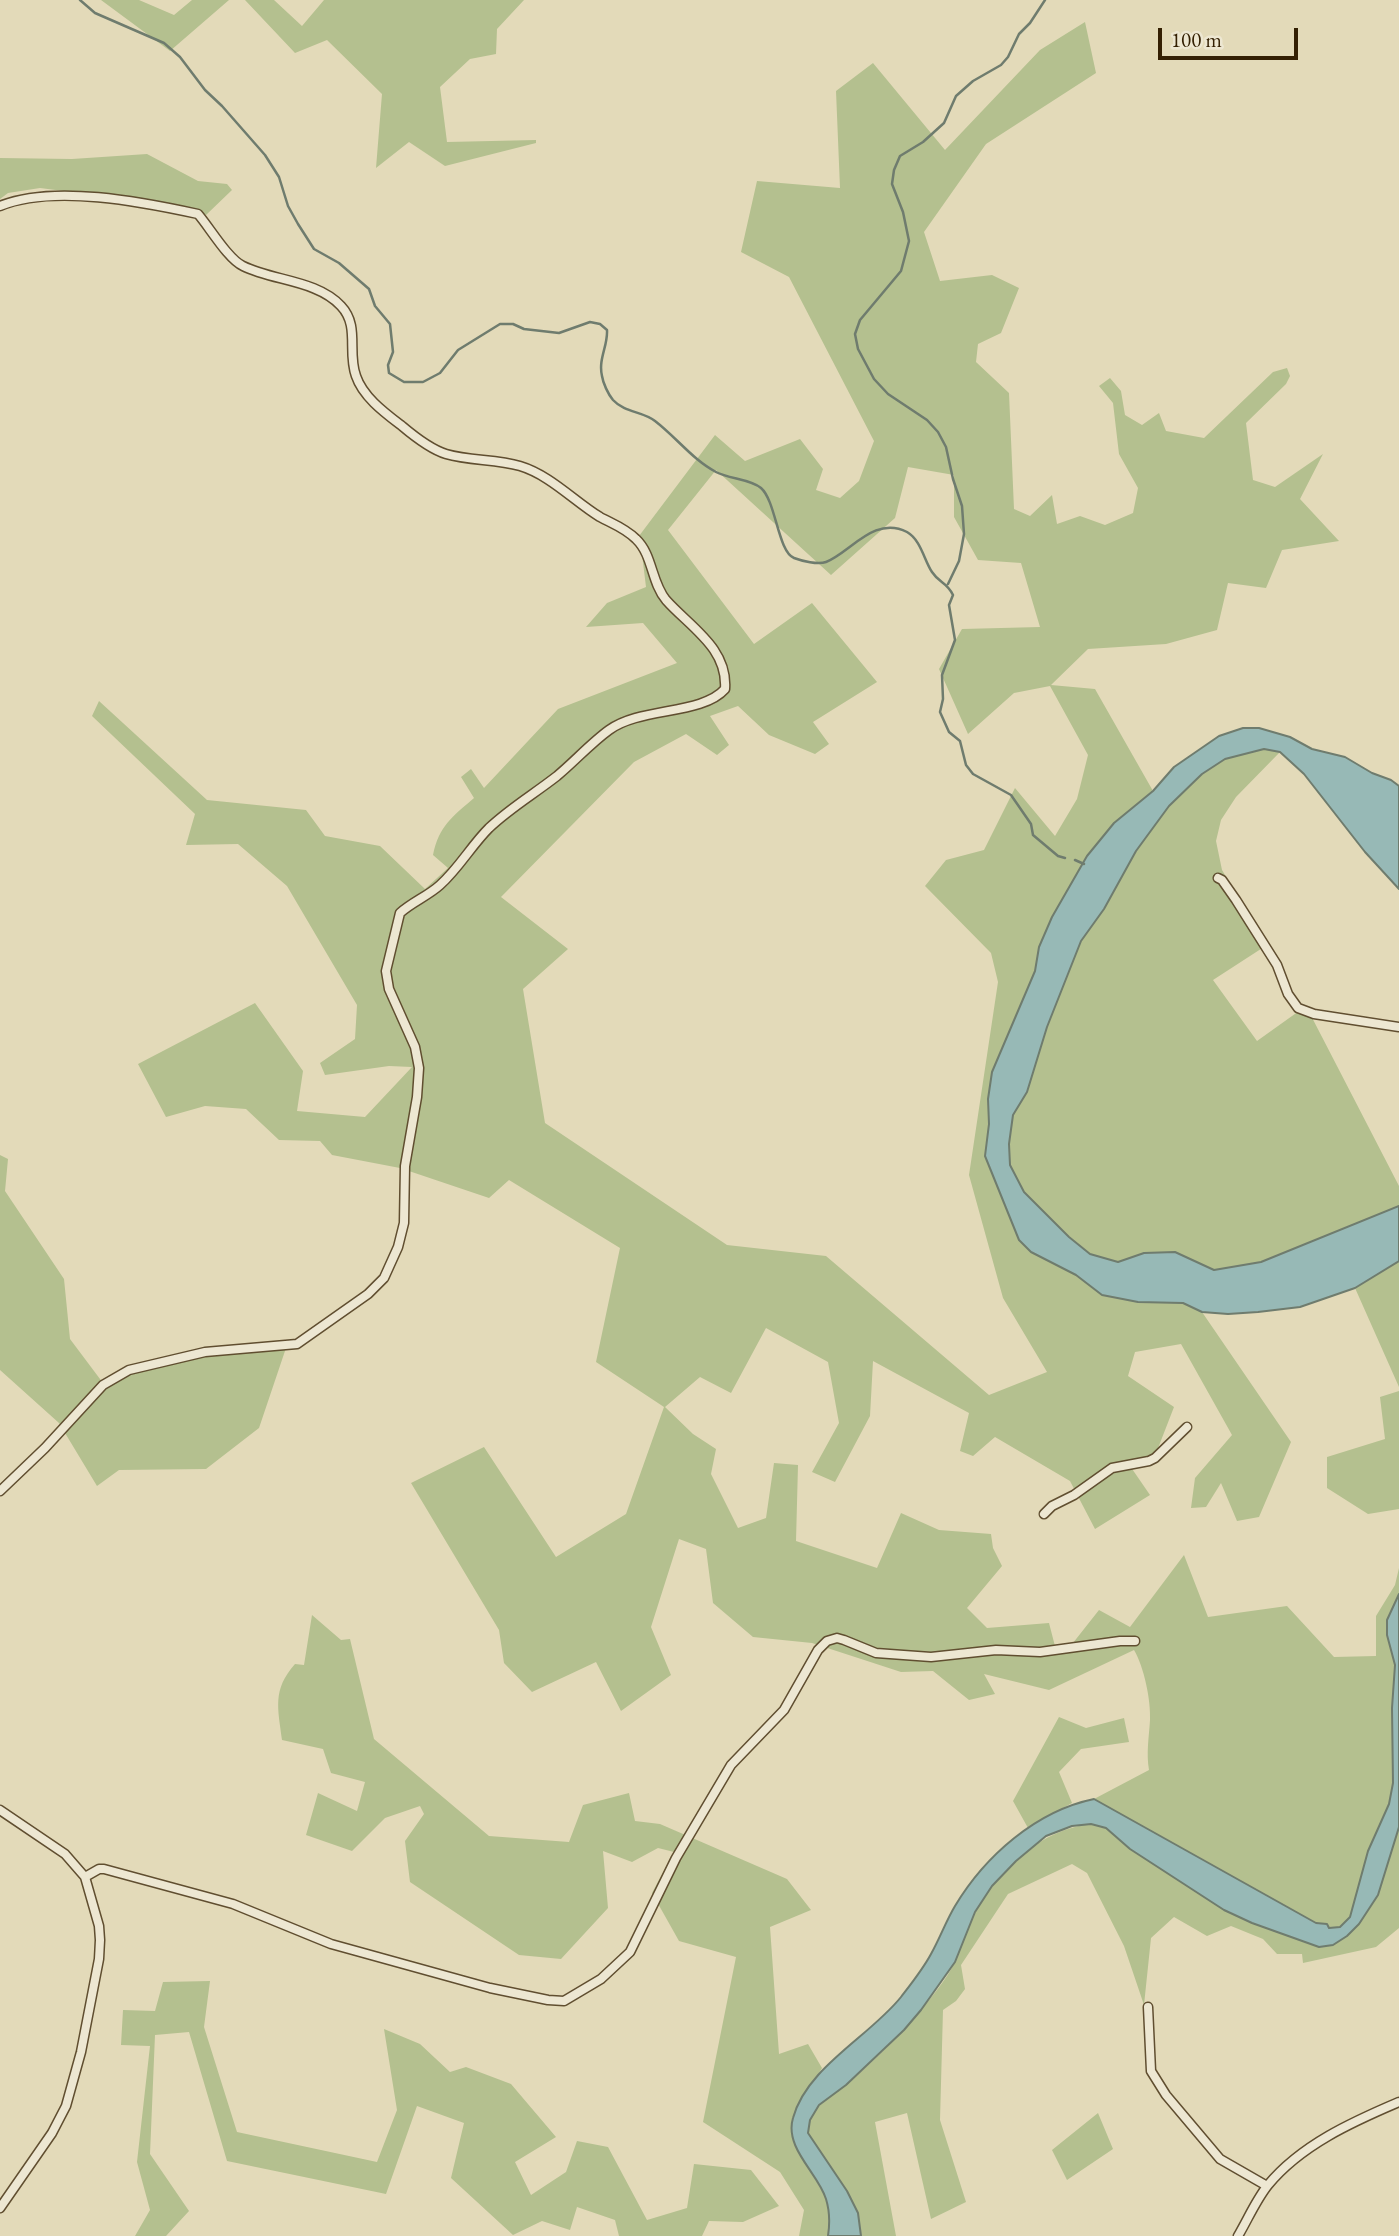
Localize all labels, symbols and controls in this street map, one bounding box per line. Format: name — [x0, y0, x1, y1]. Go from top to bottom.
scale bar — [1161, 14, 1301, 58]
text: 100 m — [1171, 26, 1222, 53]

